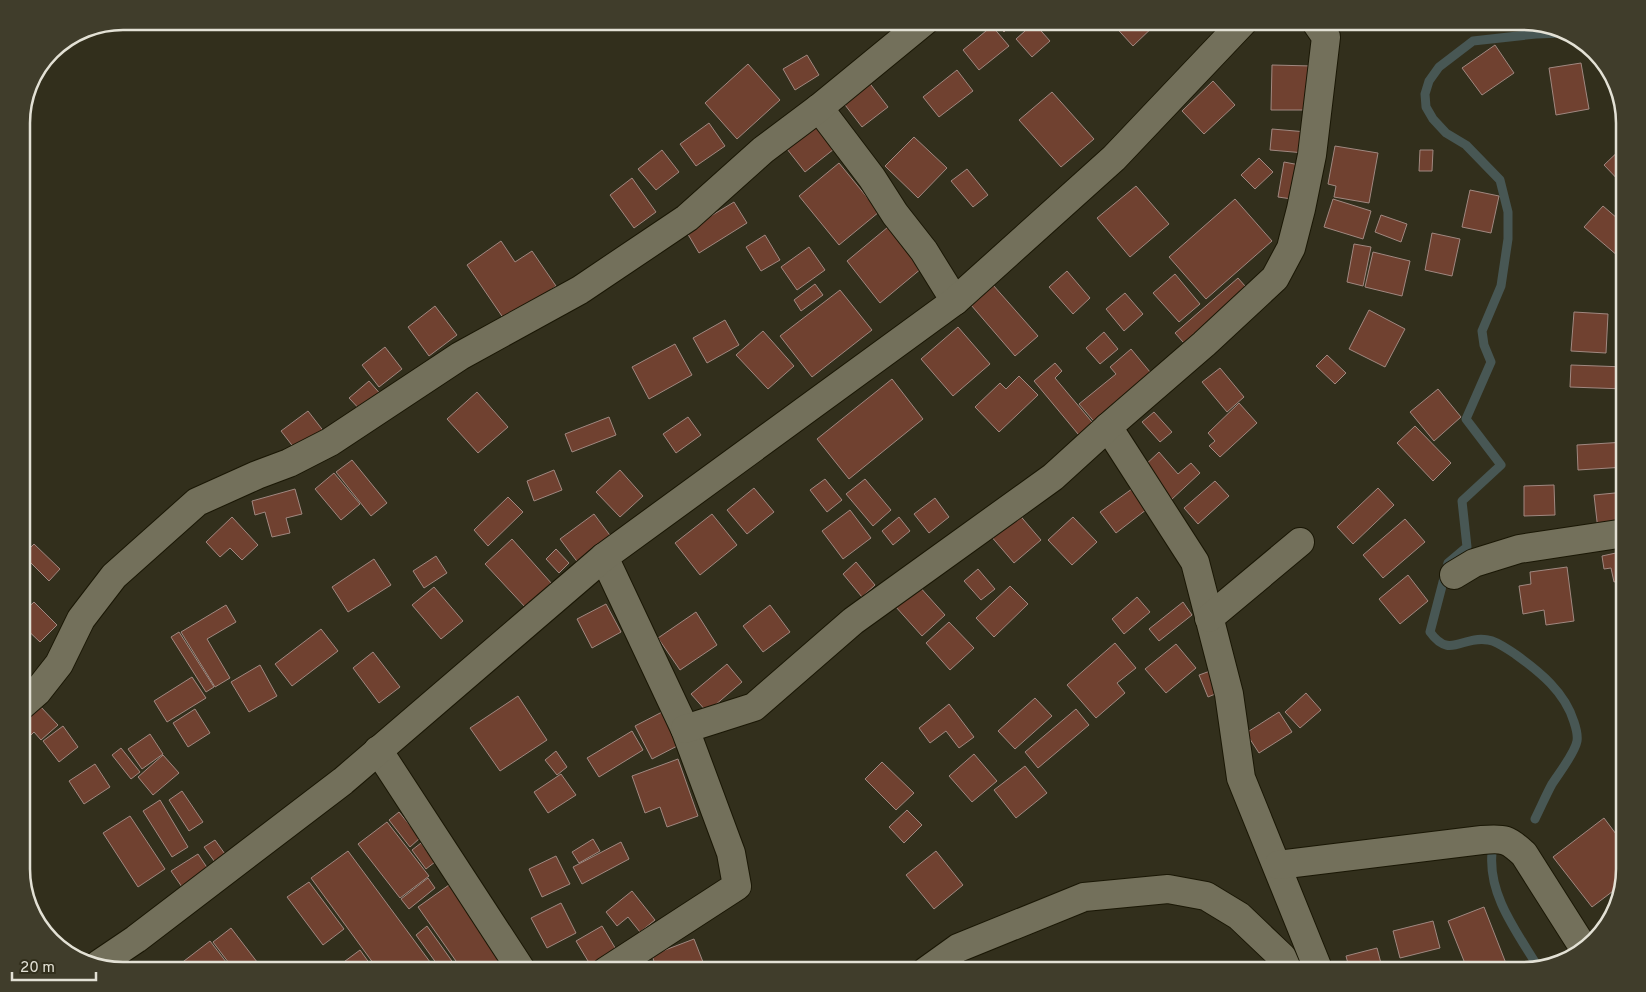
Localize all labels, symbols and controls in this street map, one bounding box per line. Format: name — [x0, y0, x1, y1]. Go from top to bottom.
scale bar — [12, 950, 96, 982]
text: 20 m — [20, 959, 55, 978]

